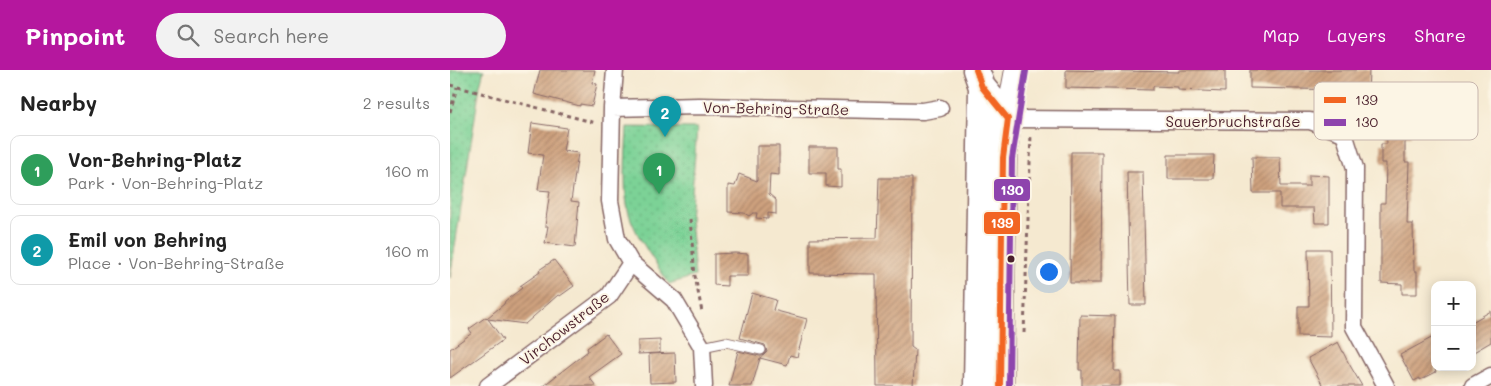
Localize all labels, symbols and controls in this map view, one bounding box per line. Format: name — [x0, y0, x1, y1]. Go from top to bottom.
search box — [156, 13, 506, 58]
text: Pinpoint — [25, 20, 126, 51]
icon: search — [174, 21, 202, 49]
text: Search here — [214, 23, 329, 48]
text: Map — [1263, 23, 1299, 47]
text: Layers — [1327, 23, 1386, 47]
text: Share — [1414, 23, 1466, 47]
legend — [1314, 82, 1478, 140]
text: Nearby — [20, 89, 97, 116]
text: 139 — [1355, 90, 1378, 109]
text: 2 results — [363, 92, 430, 113]
pin: 2 — [649, 96, 681, 137]
street label: Von-Behring-Straße — [703, 97, 849, 119]
street label: Sauerbruchstraße — [1166, 111, 1300, 131]
text: 130 — [1355, 112, 1378, 131]
text: Von-Behring-Platz — [68, 147, 242, 172]
pin: 1 — [643, 153, 675, 194]
text: 1 — [33, 160, 41, 181]
text: 160 m — [384, 160, 429, 181]
text: Park · Von-Behring-Platz — [68, 172, 263, 193]
line badge: 130 — [993, 178, 1031, 202]
text: 130 — [1000, 180, 1024, 199]
line badge: 139 — [983, 211, 1021, 235]
text: 139 — [990, 213, 1014, 232]
text: Emil von Behring — [68, 227, 227, 252]
text: 2 — [33, 240, 41, 261]
text: 160 m — [384, 240, 429, 261]
text: Place · Von-Behring-Straße — [68, 252, 284, 273]
unlabelled marker — [1006, 254, 1016, 264]
your location — [1036, 259, 1062, 285]
map controls — [1431, 281, 1476, 371]
button: + — [1431, 281, 1476, 326]
street label: Virchowstraße — [515, 287, 613, 369]
button: − — [1431, 326, 1476, 371]

